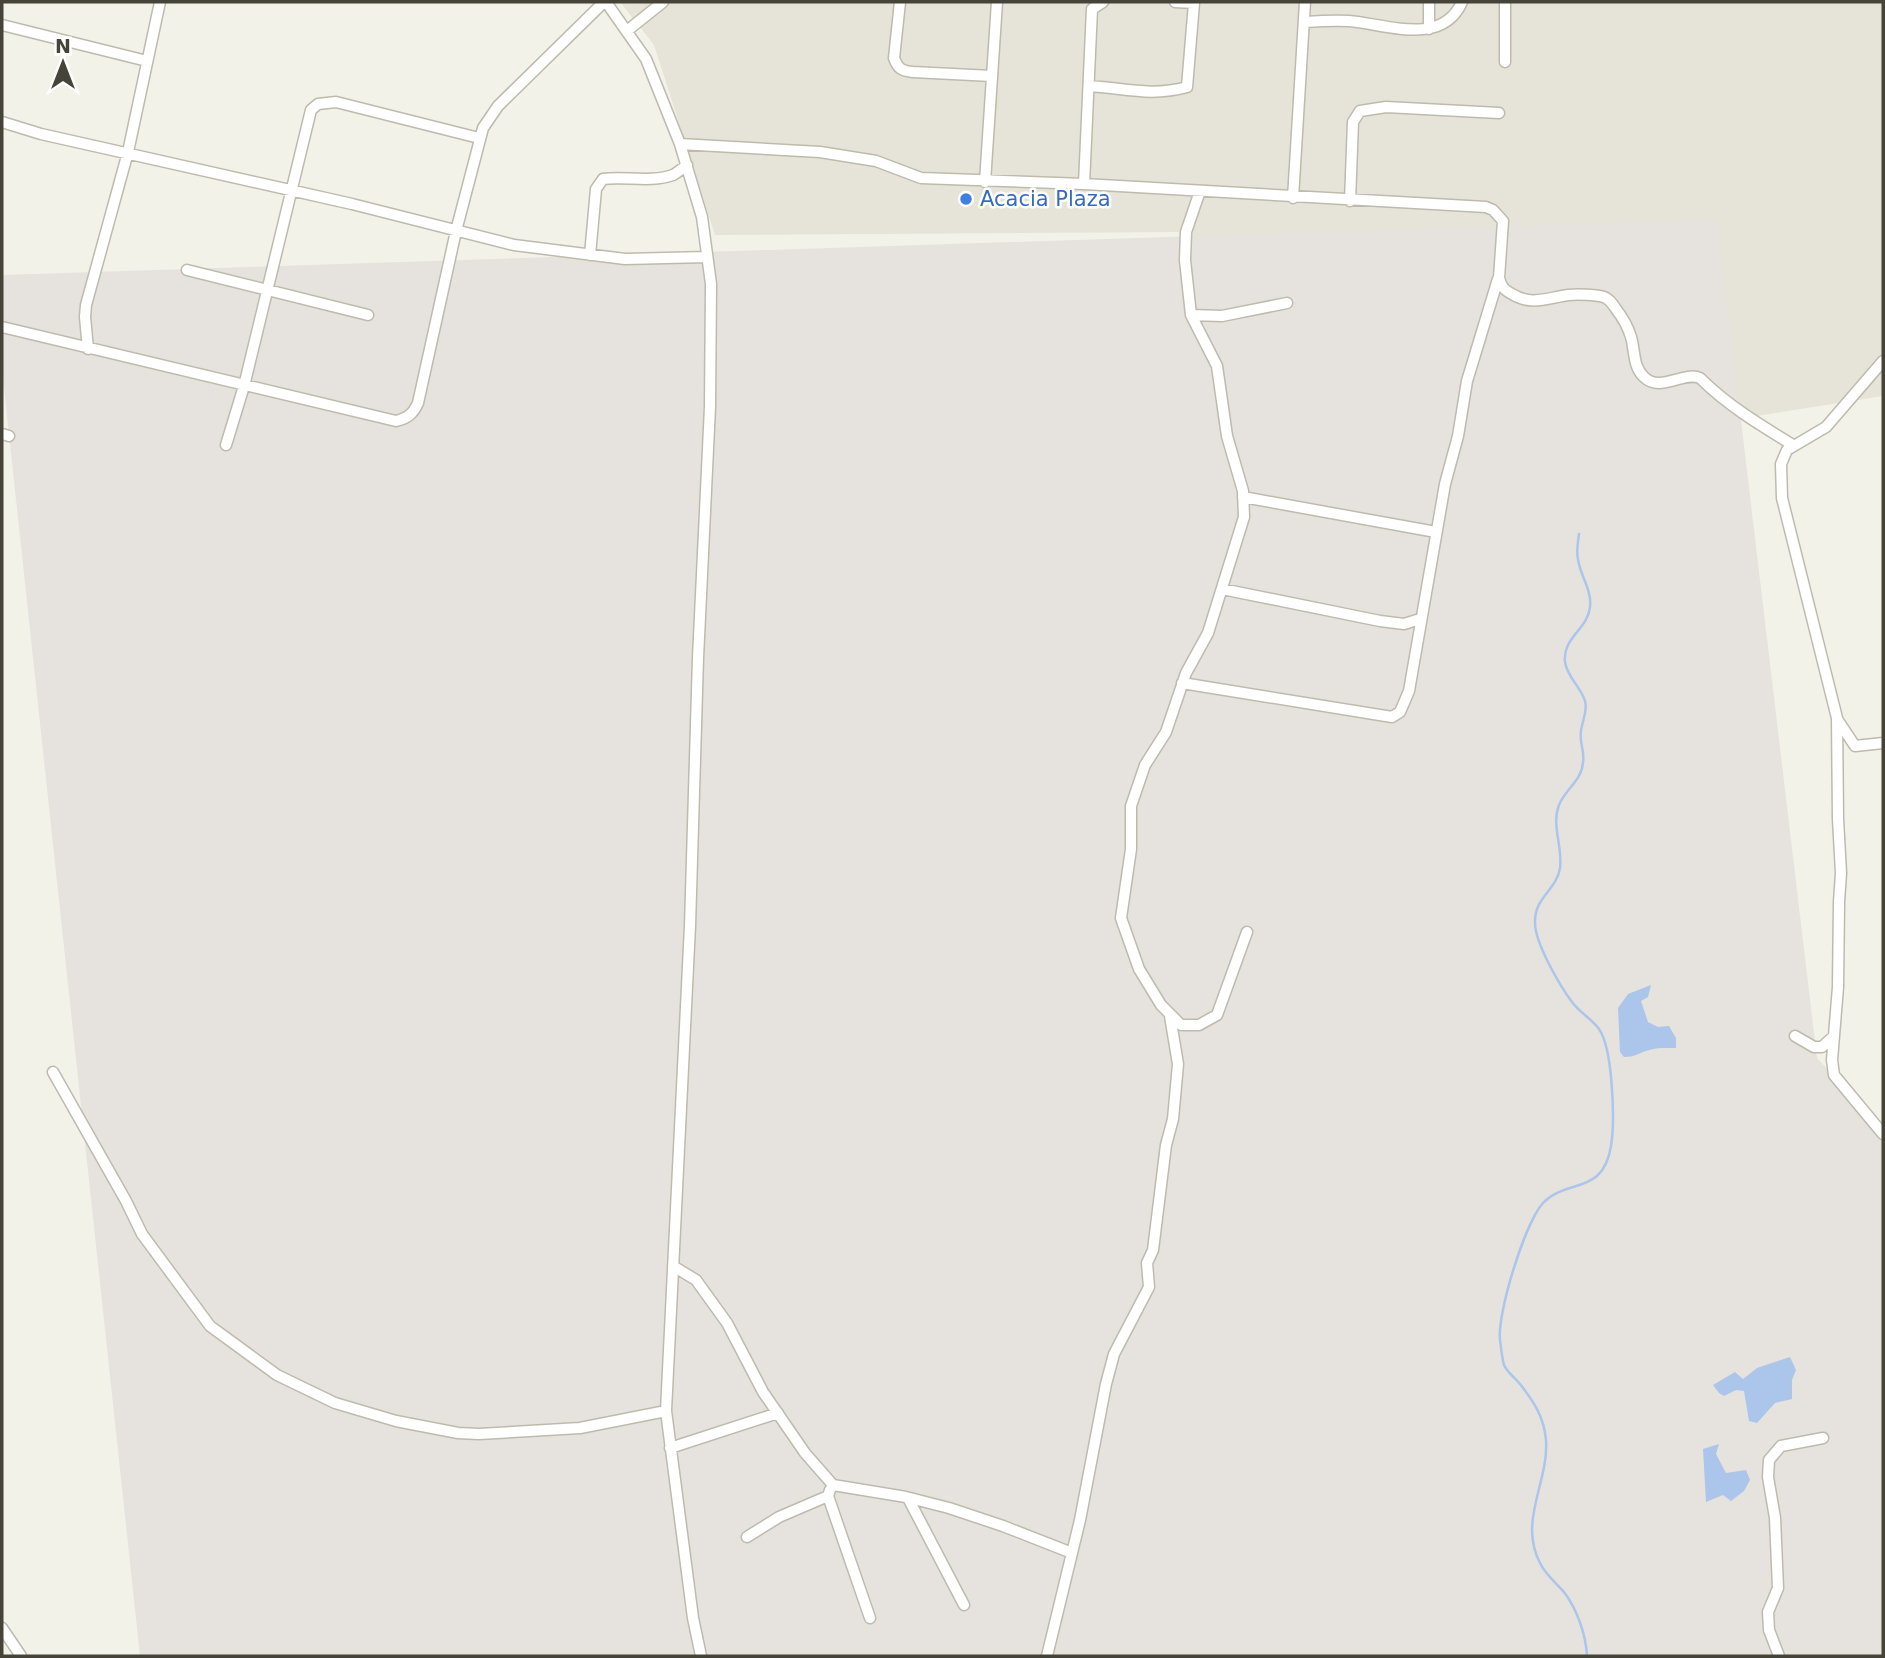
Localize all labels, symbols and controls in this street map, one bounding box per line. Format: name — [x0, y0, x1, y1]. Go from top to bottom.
north arrow — [28, 28, 98, 98]
text: N — [55, 35, 71, 57]
place label: Acacia Plaza — [980, 187, 1111, 211]
marker: Acacia Plaza — [958, 191, 974, 207]

